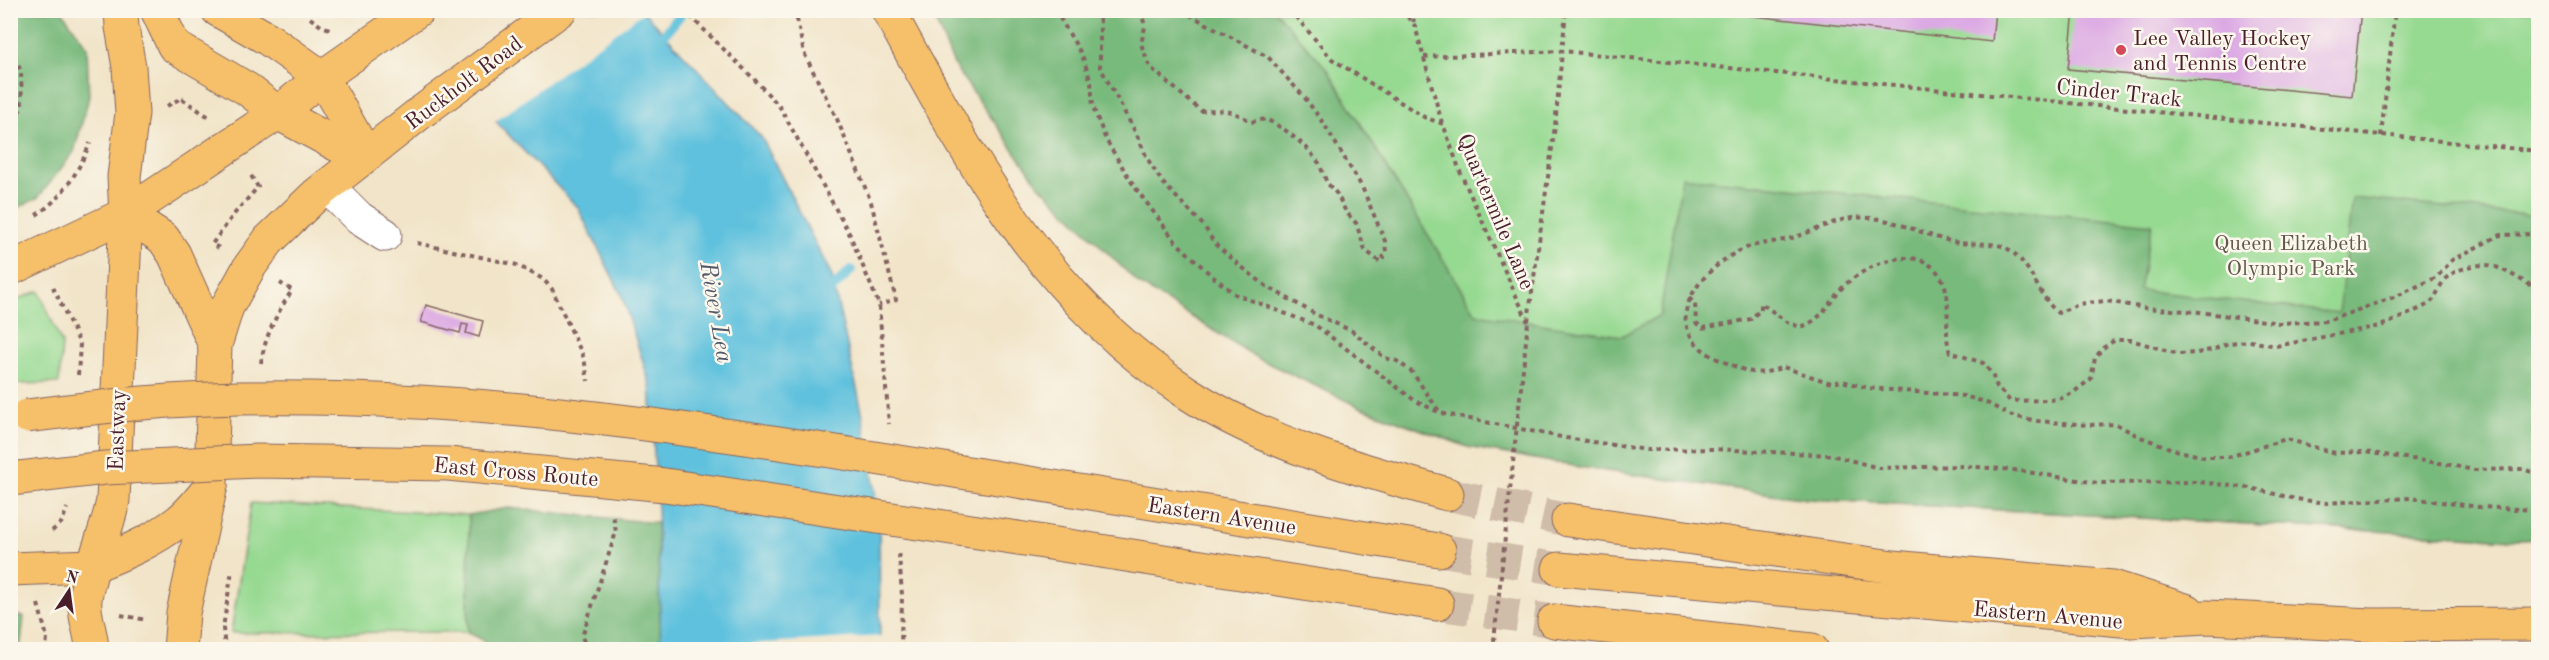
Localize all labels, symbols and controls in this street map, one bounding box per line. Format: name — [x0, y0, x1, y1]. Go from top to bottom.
place label: Lee Valley Hockey and Tennis Centre — [2133, 28, 2311, 75]
street label: Ruckholt Road — [402, 33, 527, 135]
marker: Lee Valley Hockey and Tennis Centre — [2114, 43, 2128, 57]
street label: Cinder Track — [2055, 76, 2183, 112]
street label: Quartermile Lane — [1452, 131, 1538, 293]
park label: Queen Elizabeth Olympic Park — [2214, 233, 2368, 280]
water label: River Lea — [694, 259, 736, 365]
street label: Eastway — [106, 388, 130, 471]
street label: East Cross Route — [432, 455, 599, 491]
street label: Eastern Avenue — [1146, 494, 1298, 540]
north arrow — [39, 561, 99, 621]
text: N — [64, 569, 80, 588]
street label: Eastern Avenue — [1972, 598, 2124, 634]

